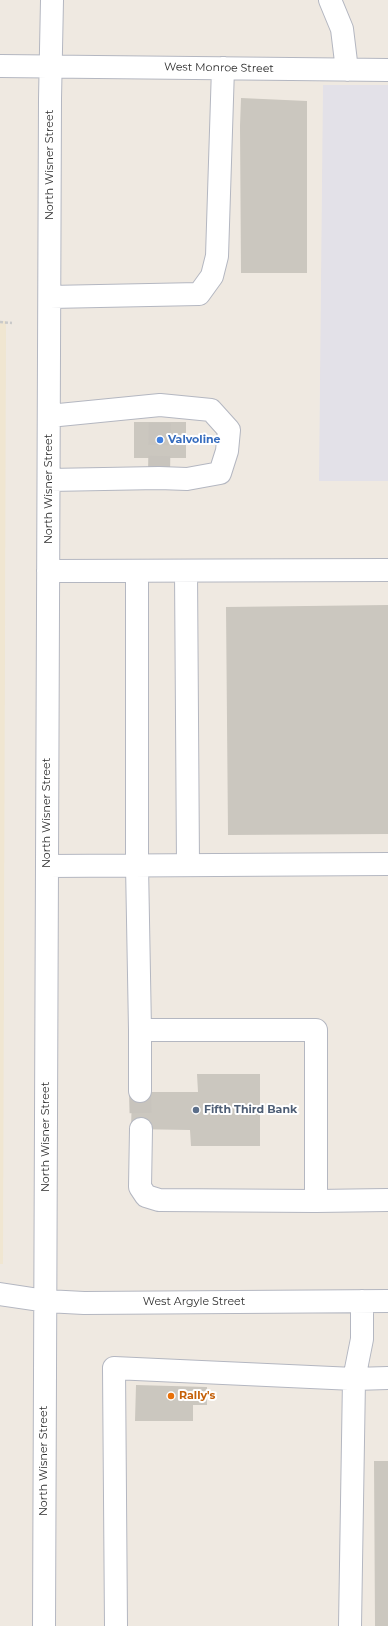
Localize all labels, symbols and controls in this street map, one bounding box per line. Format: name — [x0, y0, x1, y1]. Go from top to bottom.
street label: West Monroe Street — [164, 60, 274, 76]
street label: North Wisner Street — [43, 110, 57, 220]
place label: Valvoline — [168, 433, 221, 447]
street label: North Wisner Street — [42, 434, 56, 544]
marker: Valvoline — [155, 435, 165, 445]
street label: North Wisner Street — [40, 758, 54, 868]
street label: North Wisner Street — [39, 1082, 53, 1192]
place label: Fifth Third Bank — [204, 1103, 297, 1117]
marker: Fifth Third Bank — [191, 1105, 201, 1115]
street label: West Argyle Street — [143, 1295, 245, 1309]
place label: Rally's — [179, 1389, 215, 1403]
marker: Rally's — [166, 1391, 176, 1401]
street label: North Wisner Street — [37, 1406, 51, 1516]

